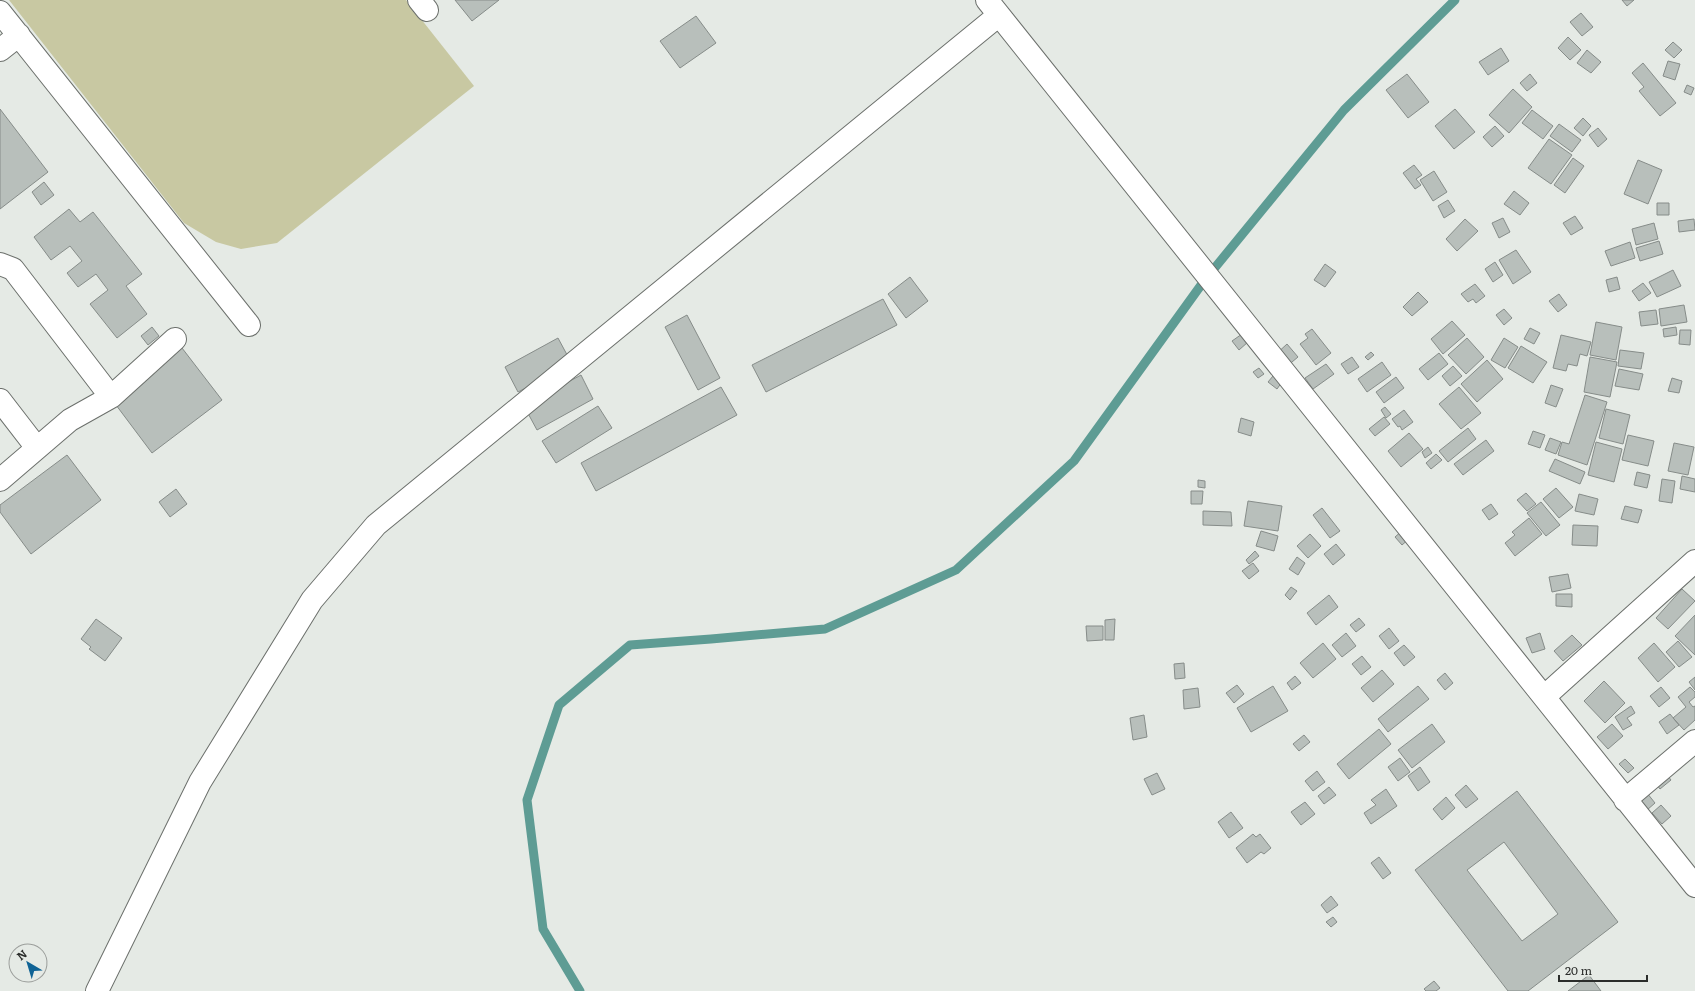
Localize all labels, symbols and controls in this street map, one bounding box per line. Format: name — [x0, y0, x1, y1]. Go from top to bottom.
north arrow — [8, 943, 48, 983]
text: N — [13, 945, 30, 963]
scale bar — [1559, 957, 1647, 983]
text: 20 m — [1565, 961, 1592, 979]

